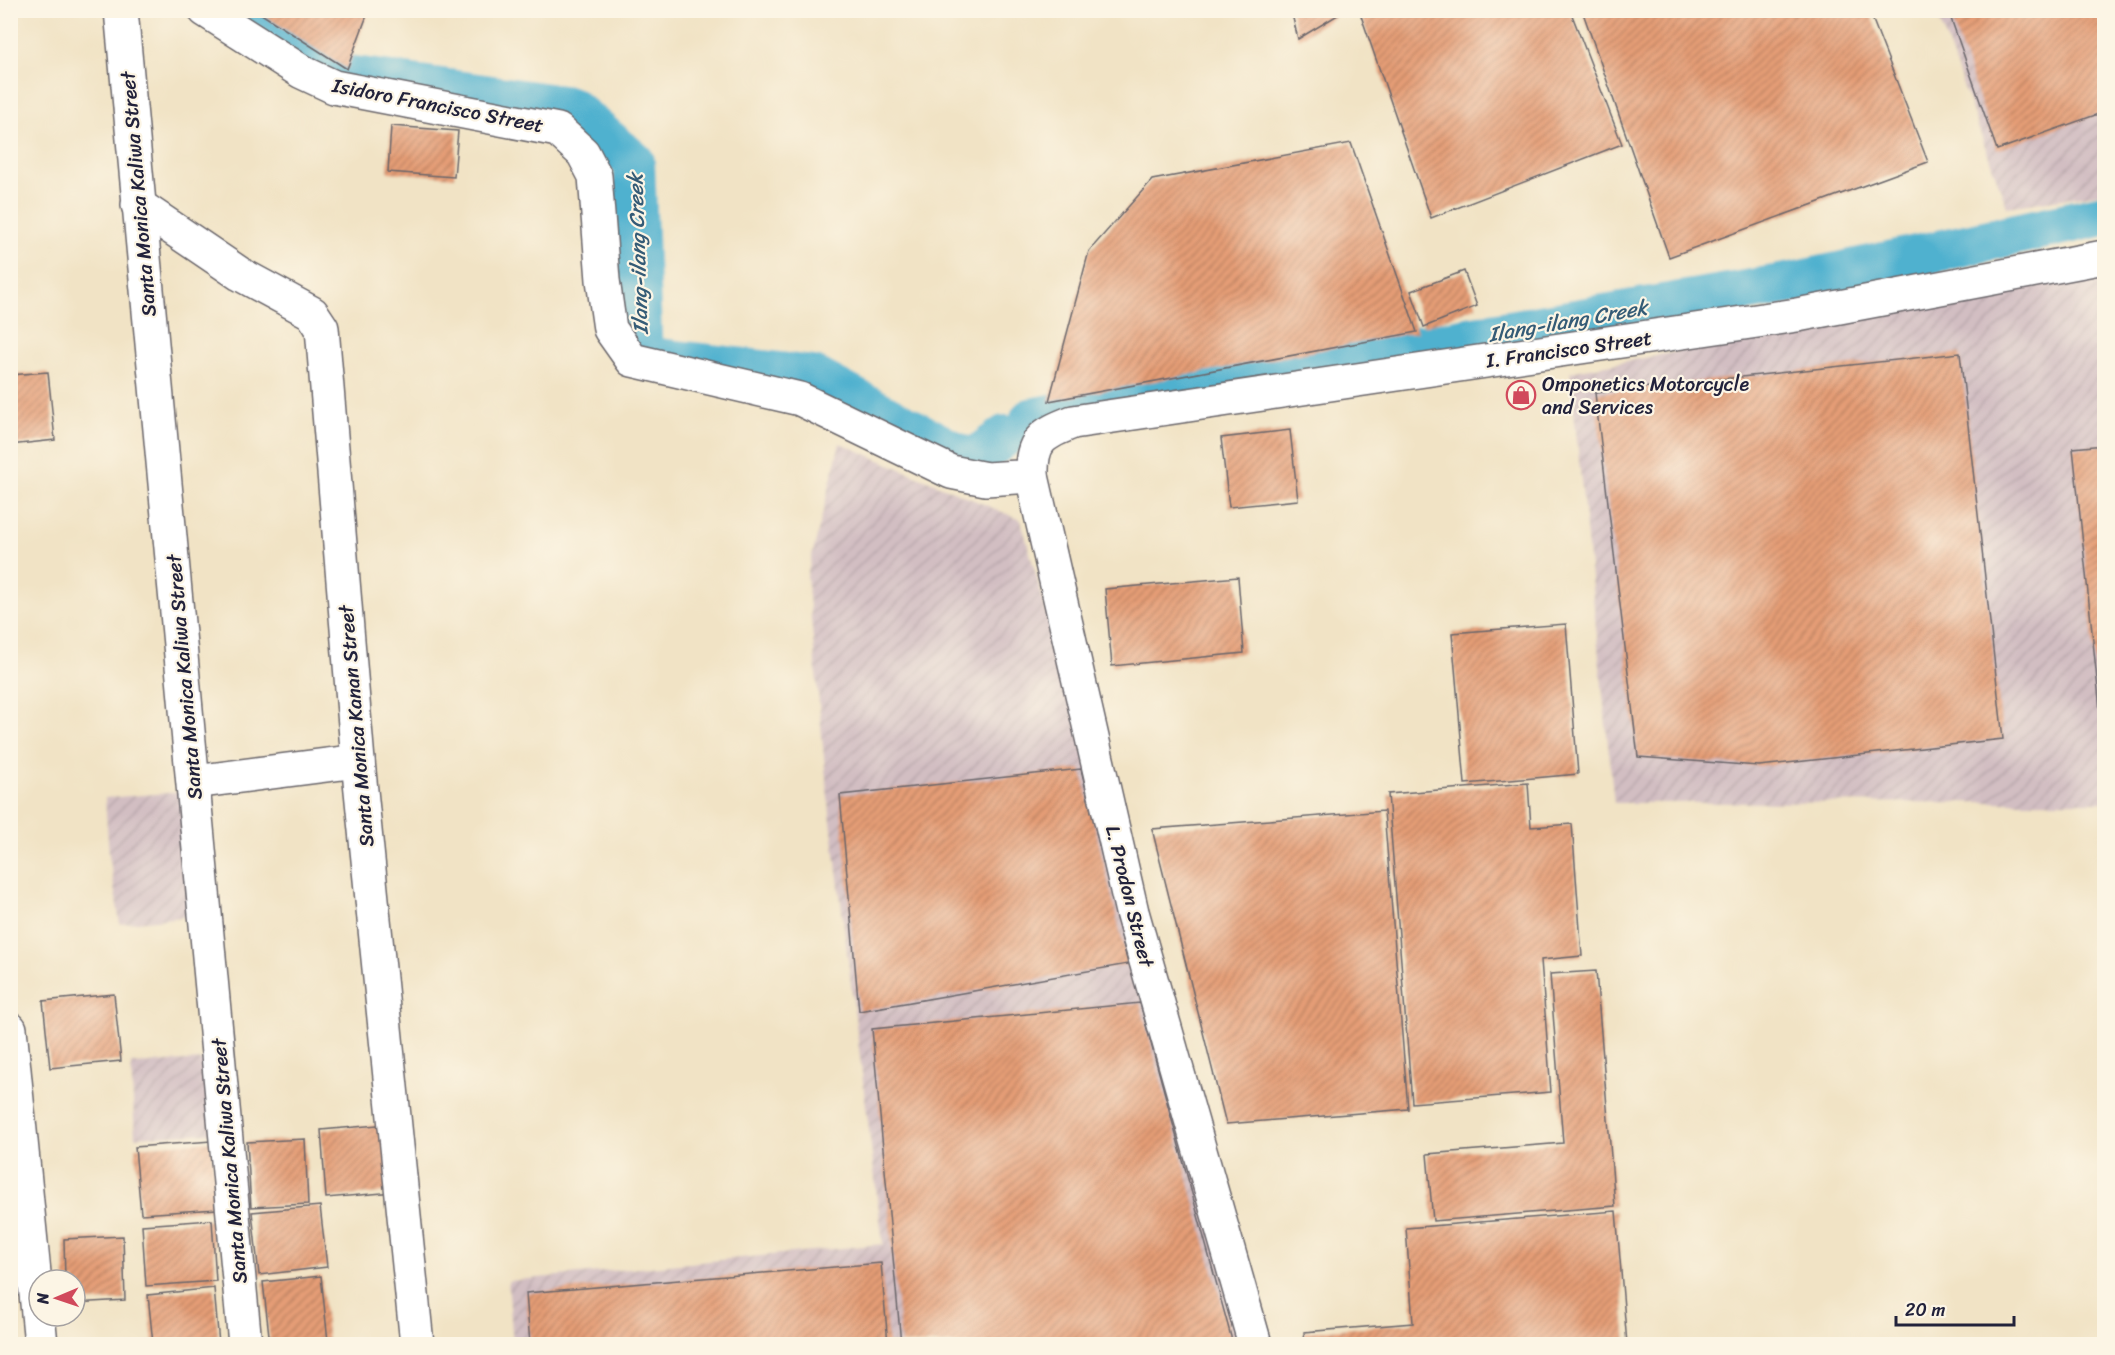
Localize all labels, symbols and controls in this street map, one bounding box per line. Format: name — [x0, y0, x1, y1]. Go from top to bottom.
street label: Isidoro Francisco Street — [328, 68, 547, 143]
street label: Santa Monica Kaliwa Street — [110, 69, 167, 318]
water label: Ilang-ilang Creek — [616, 170, 660, 336]
water label: Ilang-ilang Creek — [1485, 288, 1653, 354]
street label: I. Francisco Street — [1483, 321, 1654, 379]
place label: Omponetics Motorcycle and Services — [1542, 367, 1749, 425]
shop icon: Omponetics Motorcycle and Services — [1505, 379, 1537, 411]
street label: Santa Monica Kaliwa Street — [156, 552, 213, 801]
street label: Santa Monica Kanan Street — [328, 603, 385, 848]
street label: L. Prodon Street — [1095, 822, 1164, 972]
street label: Santa Monica Kaliwa Street — [201, 1036, 258, 1285]
north arrow — [27, 1268, 87, 1328]
scale bar — [1896, 1289, 2014, 1327]
text: N — [28, 1292, 57, 1306]
text: 20 m — [1905, 1294, 1945, 1326]

